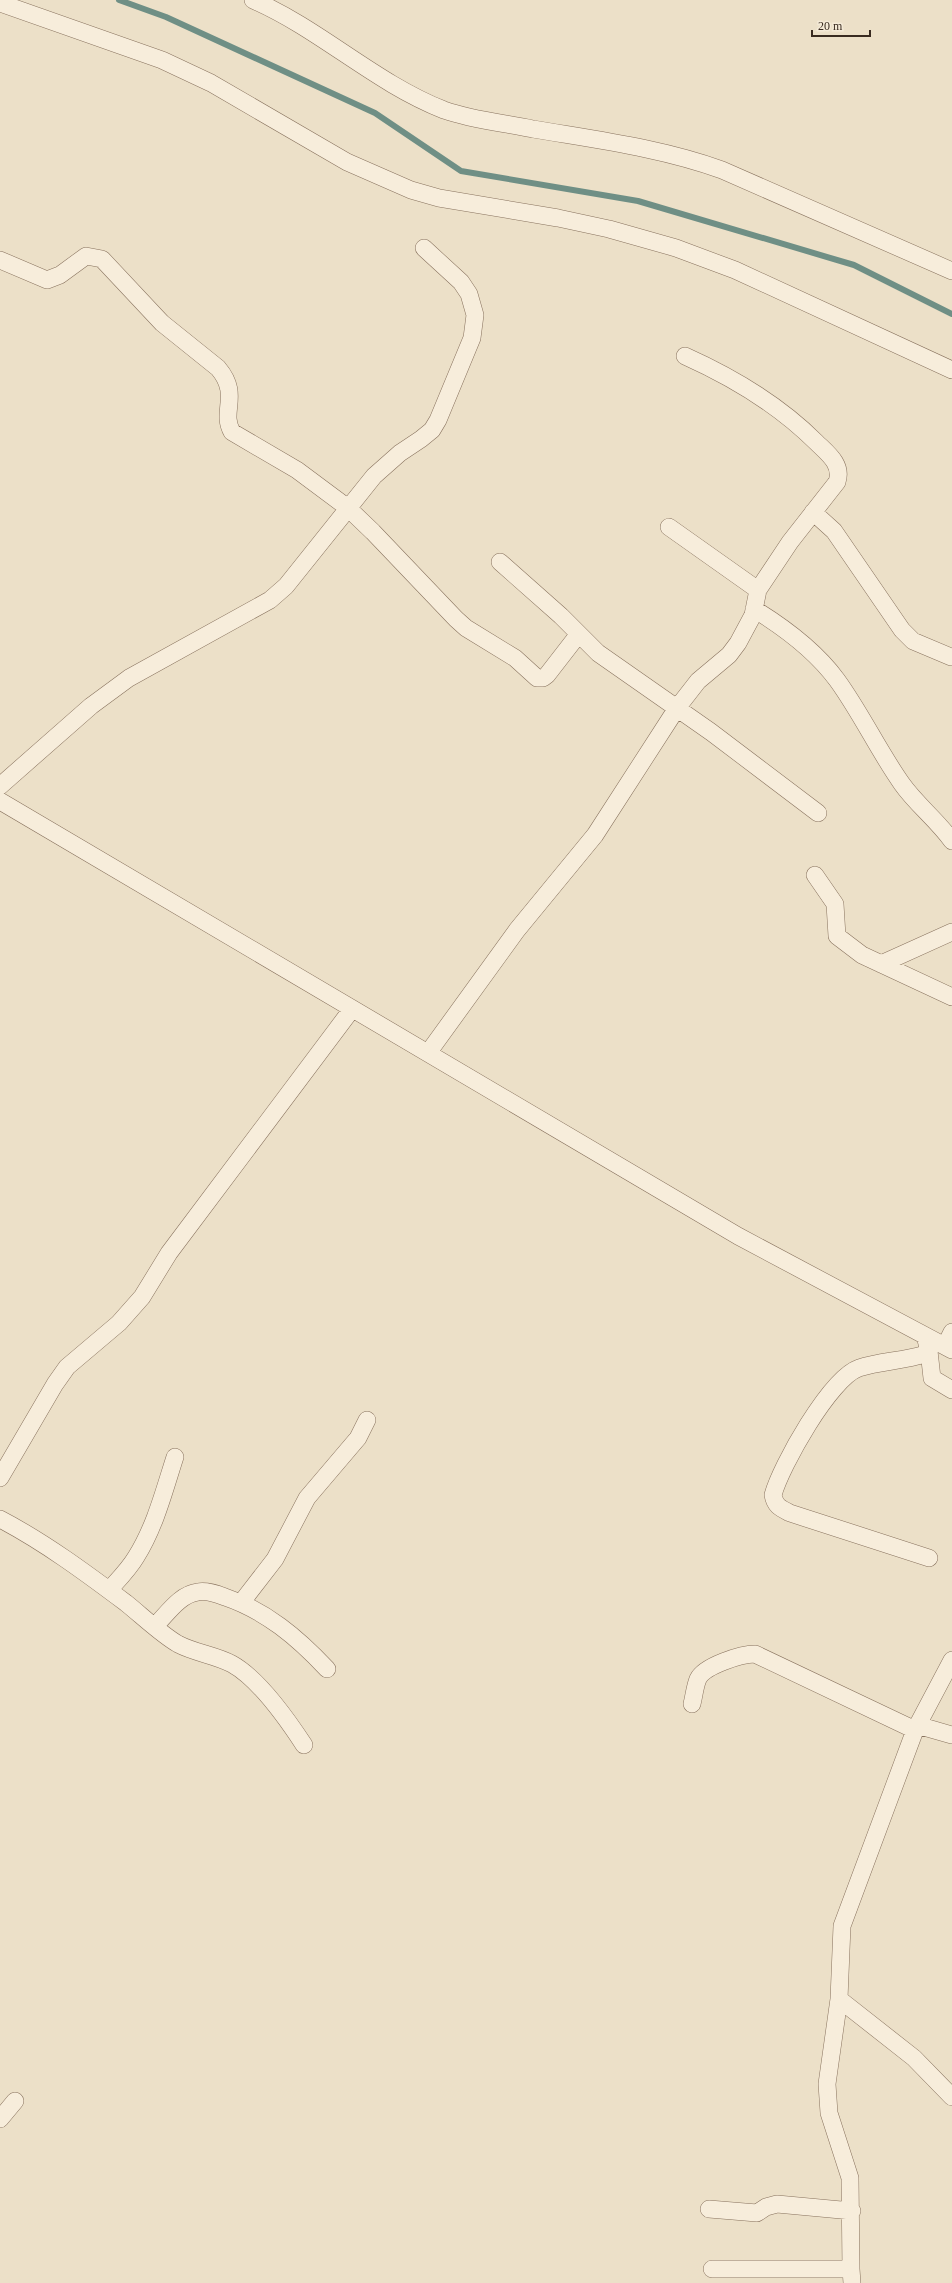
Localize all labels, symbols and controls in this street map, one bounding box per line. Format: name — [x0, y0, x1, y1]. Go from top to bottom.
scale bar — [812, 12, 870, 38]
text: 20 m — [818, 19, 843, 33]

